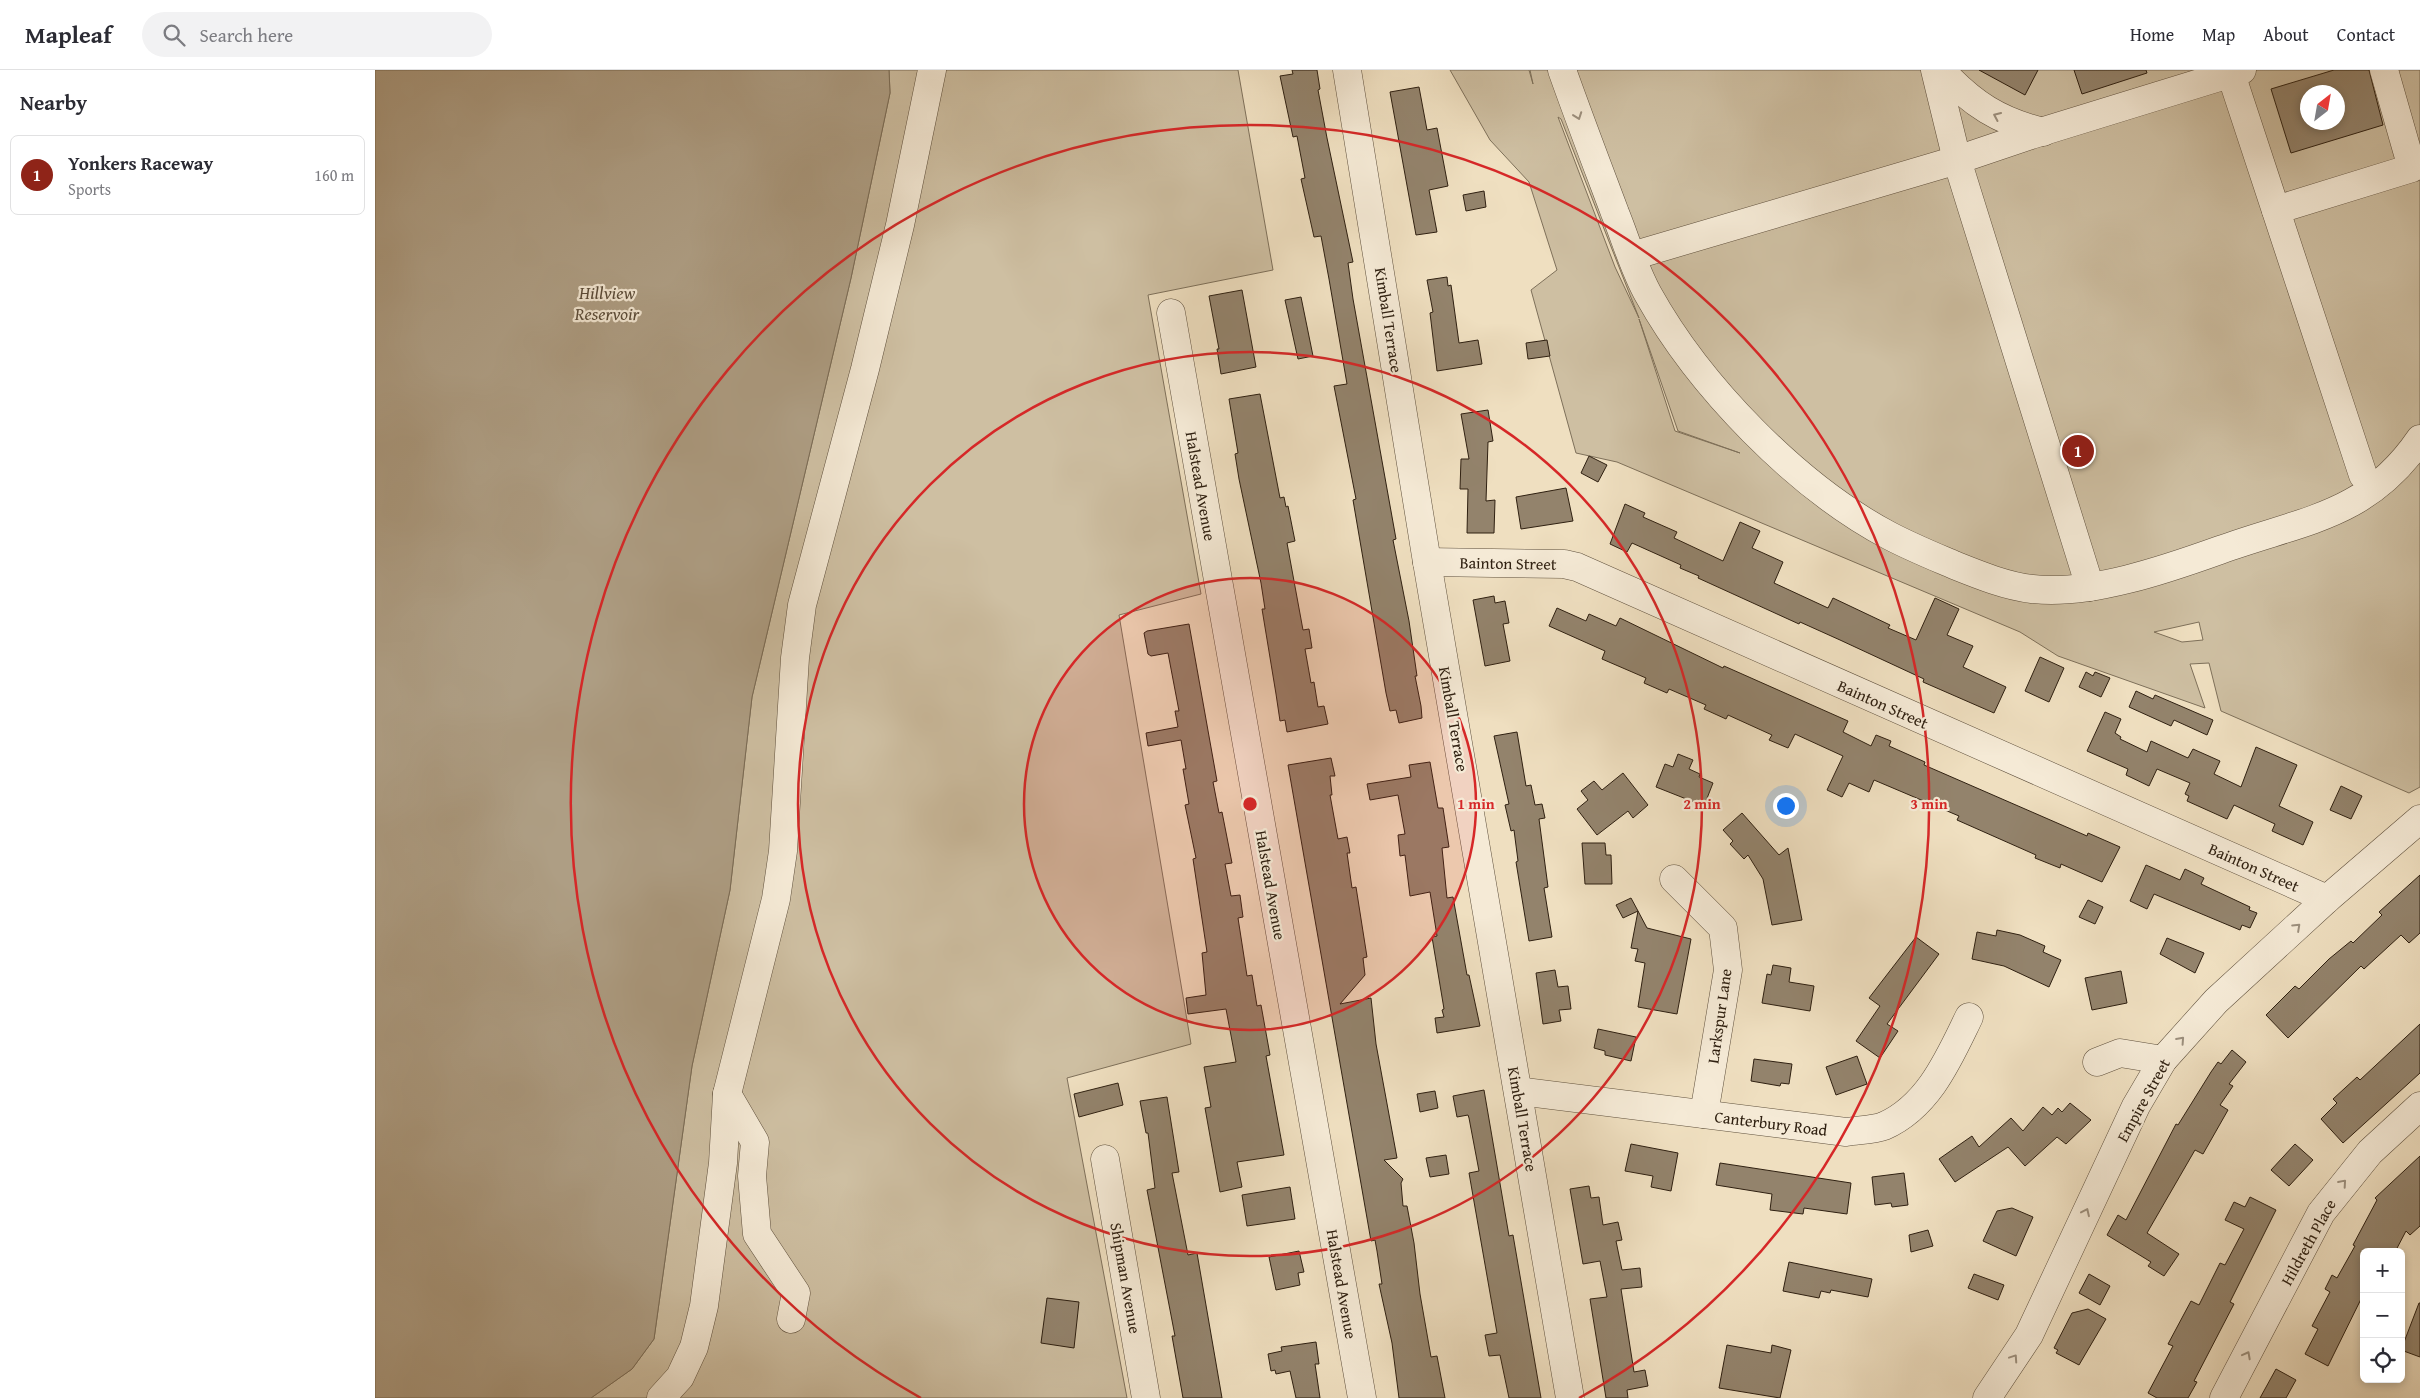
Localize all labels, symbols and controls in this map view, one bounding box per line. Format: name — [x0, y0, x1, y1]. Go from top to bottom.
search box — [142, 12, 492, 57]
text: Mapleaf — [25, 17, 112, 52]
icon: search — [160, 21, 188, 49]
text: Search here — [200, 21, 293, 49]
text: Home — [2130, 21, 2174, 48]
text: Map — [2202, 21, 2235, 48]
text: About — [2263, 21, 2309, 48]
text: Contact — [2337, 21, 2395, 48]
north arrow — [2300, 85, 2345, 130]
text: Nearby — [20, 87, 87, 118]
one-way arrow — [1572, 111, 1582, 120]
one-way arrow — [1993, 111, 2002, 122]
text: Yonkers Raceway — [68, 149, 213, 177]
text: 1 — [33, 163, 41, 187]
text: 160 m — [314, 163, 354, 187]
text: Sports — [68, 177, 111, 201]
street label: Kimball Terrace — [1369, 266, 1409, 374]
water label: Hillview Reservoir — [574, 279, 640, 327]
street label: Halstead Avenue — [1180, 429, 1222, 543]
pin: 1 — [2062, 432, 2094, 470]
street label: Bainton Street — [1459, 550, 1557, 576]
street label: Kimball Terrace — [1433, 665, 1475, 773]
street label: Bainton Street — [1834, 673, 1932, 735]
text: 1 min — [1457, 793, 1495, 814]
text: 2 min — [1683, 793, 1721, 814]
your location — [1773, 793, 1799, 819]
text: 3 min — [1910, 793, 1948, 814]
centre of rings — [1241, 795, 1259, 813]
street label: Halstead Avenue — [1250, 828, 1292, 942]
street label: Bainton Street — [2205, 836, 2303, 898]
one-way arrow — [2291, 924, 2300, 933]
street label: Larkspur Lane — [1700, 967, 1738, 1065]
one-way arrow — [2175, 1037, 2184, 1046]
street label: Empire Street — [2110, 1054, 2176, 1146]
street label: Kimball Terrace — [1502, 1065, 1544, 1173]
street label: Canterbury Road — [1713, 1104, 1829, 1142]
one-way arrow — [2338, 1180, 2347, 1189]
street label: Hildreth Place — [2274, 1194, 2342, 1290]
one-way arrow — [2080, 1208, 2090, 1217]
street label: Shipman Avenue — [1104, 1221, 1148, 1335]
street label: Halstead Avenue — [1321, 1227, 1363, 1341]
map controls — [2360, 1248, 2405, 1383]
button: + — [2360, 1248, 2405, 1293]
button: − — [2360, 1293, 2405, 1338]
button: locate — [2360, 1338, 2405, 1383]
one-way arrow — [2240, 1351, 2250, 1360]
one-way arrow — [2008, 1354, 2017, 1363]

